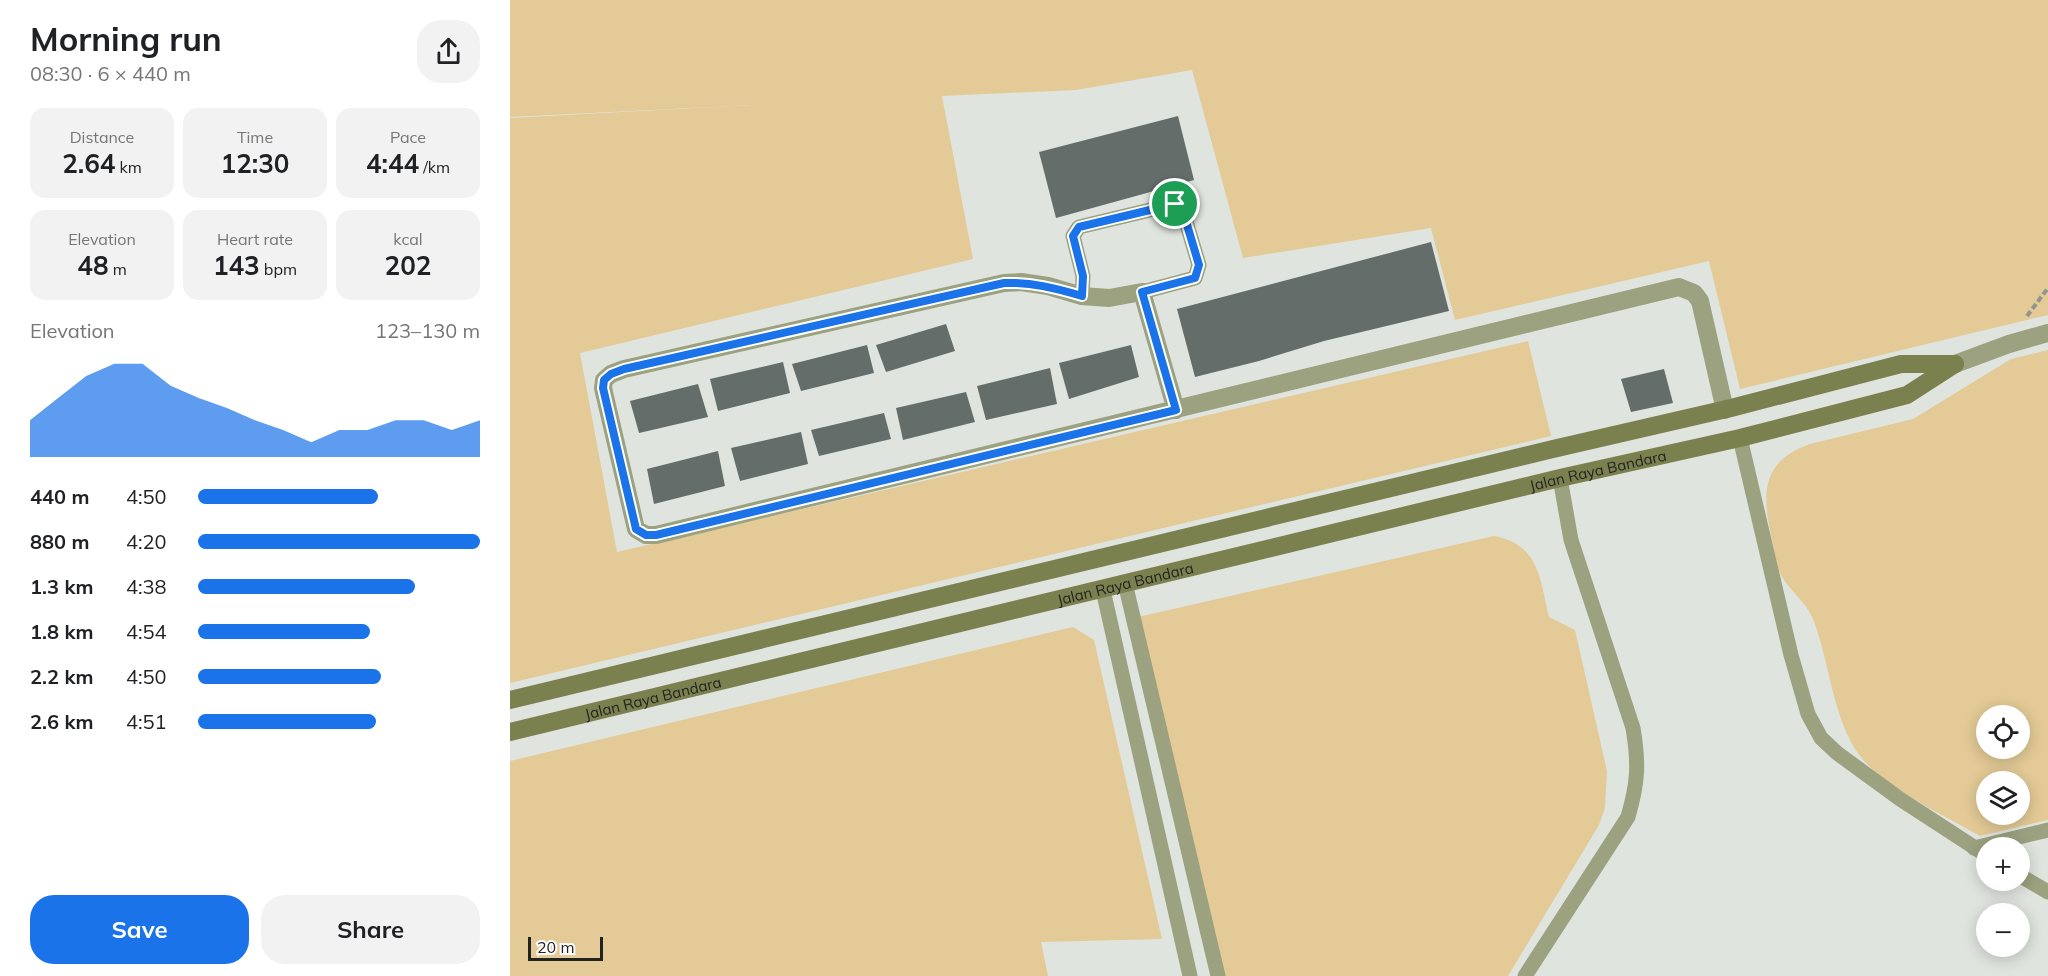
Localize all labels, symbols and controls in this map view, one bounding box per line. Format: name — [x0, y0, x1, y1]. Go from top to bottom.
text: Morning run — [30, 18, 222, 59]
button: share — [417, 20, 480, 83]
text: 08:30 · 6 × 440 m — [30, 61, 191, 86]
text: Distance — [70, 127, 134, 147]
text: Time — [237, 127, 273, 147]
text: Pace — [390, 127, 426, 147]
text: 2.64 — [62, 147, 115, 180]
text: 12:30 — [221, 147, 289, 180]
text: 4:44 — [366, 147, 419, 180]
text: km — [115, 157, 142, 177]
text: /km — [419, 157, 450, 177]
pin — [1149, 178, 1200, 229]
icon: arrive — [1158, 187, 1191, 220]
text: Elevation — [68, 229, 136, 249]
text: Heart rate — [217, 229, 293, 249]
text: kcal — [393, 229, 423, 249]
text: 48 — [77, 249, 108, 282]
text: 143 — [213, 249, 260, 282]
text: 202 — [385, 249, 431, 282]
text: m — [108, 259, 127, 279]
text: bpm — [260, 259, 297, 279]
text: Elevation — [30, 318, 115, 343]
text: 123–130 m — [375, 318, 480, 343]
street label: Jalan Raya Bandara — [1527, 445, 1668, 495]
text: 440 m — [30, 484, 89, 509]
text: 4:50 — [126, 484, 167, 509]
text: 880 m — [30, 529, 89, 554]
text: 4:20 — [126, 529, 167, 554]
street label: Jalan Raya Bandara — [1055, 558, 1195, 609]
text: 1.3 km — [30, 574, 93, 599]
text: 4:38 — [126, 574, 167, 599]
text: 1.8 km — [30, 619, 93, 644]
text: 4:54 — [126, 619, 167, 644]
text: 2.2 km — [30, 664, 93, 689]
text: 4:50 — [126, 664, 167, 689]
street label: Jalan Raya Bandara — [583, 672, 723, 723]
map controls — [1976, 705, 2030, 957]
button: locate — [1976, 705, 2030, 759]
text: 2.6 km — [30, 709, 93, 734]
text: 4:51 — [126, 709, 167, 734]
button: layers — [1976, 771, 2030, 825]
button: + — [1976, 837, 2030, 891]
button: Save — [30, 895, 249, 964]
button: Share — [261, 895, 480, 964]
button: − — [1976, 903, 2030, 957]
scale bar — [528, 934, 603, 962]
text: 20 m — [537, 937, 574, 957]

